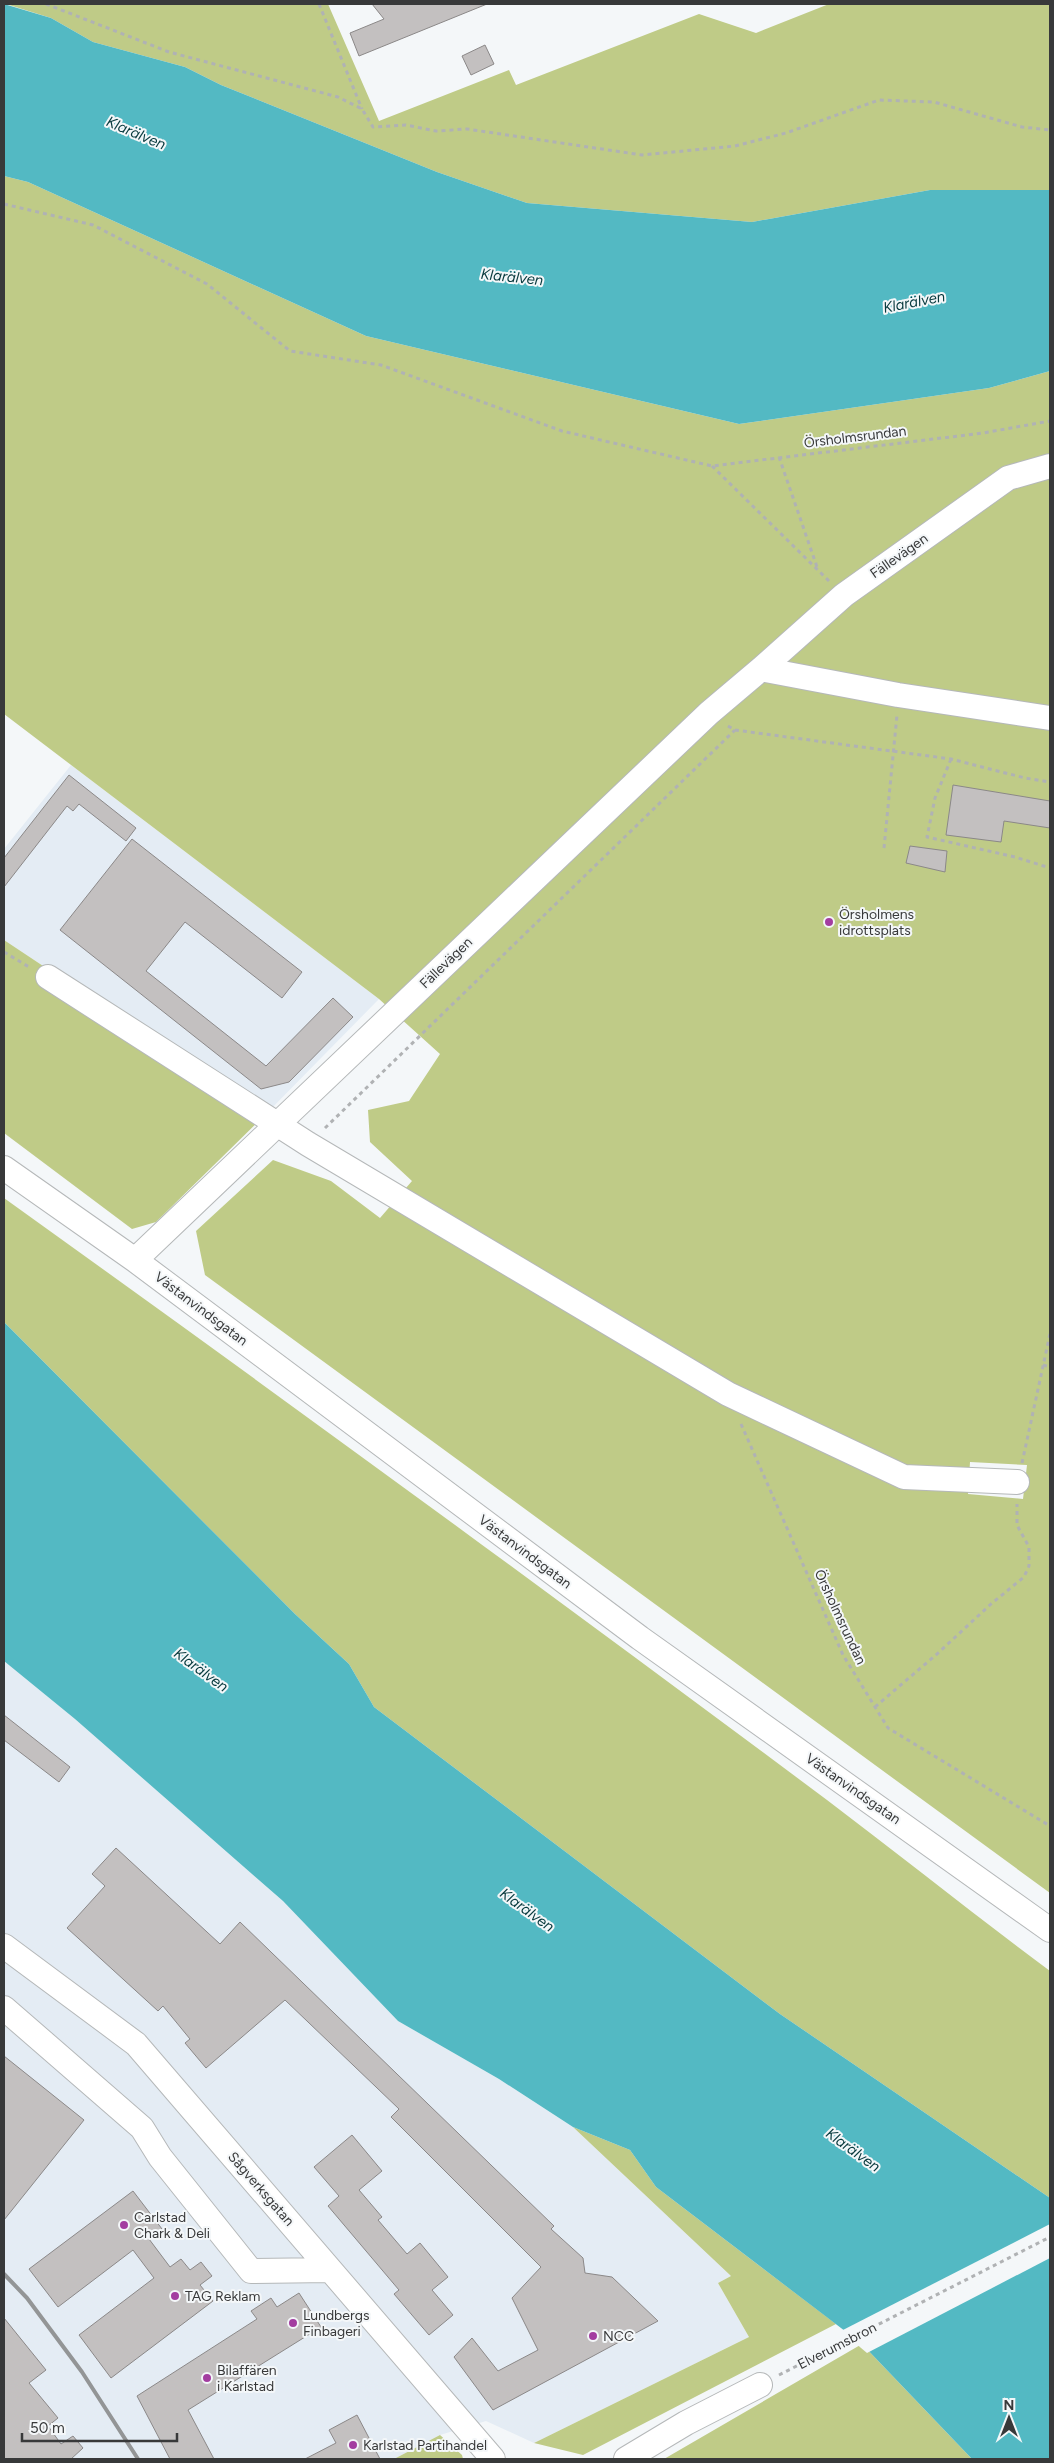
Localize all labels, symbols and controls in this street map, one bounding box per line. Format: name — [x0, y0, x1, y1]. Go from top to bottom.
water label: Klarälven — [104, 112, 168, 154]
water label: Klarälven — [480, 265, 544, 289]
water label: Klarälven — [881, 287, 947, 317]
street label: Örsholmsrundan — [803, 422, 907, 452]
street label: Fällevägen — [867, 530, 931, 582]
place label: Örsholmens idrottsplats — [839, 906, 914, 939]
marker: Örsholmens idrottsplats — [823, 916, 835, 928]
street label: Fällevägen — [416, 934, 476, 992]
street label: Västanvindsgatan — [151, 1268, 251, 1350]
street label: Västanvindsgatan — [475, 1511, 575, 1593]
street label: Örsholmsrundan — [811, 1567, 870, 1667]
water label: Klarälven — [170, 1644, 232, 1696]
street label: Västanvindsgatan — [802, 1750, 904, 1828]
water label: Klarälven — [496, 1884, 558, 1936]
water label: Klarälven — [822, 2124, 884, 2176]
street label: Sågverksgatan — [224, 2149, 298, 2230]
place label: Carlstad Chark & Deli — [134, 2209, 210, 2242]
marker: Carlstad Chark & Deli — [118, 2219, 130, 2231]
place label: TAG Reklam — [185, 2288, 260, 2305]
marker: TAG Reklam — [169, 2290, 181, 2302]
place label: Lundbergs Finbageri — [303, 2307, 369, 2340]
marker: Lundbergs Finbageri — [287, 2317, 299, 2329]
street label: Elverumsbron — [795, 2319, 879, 2373]
place label: NCC — [603, 2328, 634, 2345]
marker: NCC — [587, 2330, 599, 2342]
place label: Bilaffären i Karlstad — [217, 2362, 277, 2395]
marker: Bilaffären i Karlstad — [201, 2372, 213, 2384]
north arrow — [984, 2393, 1034, 2443]
text: N — [1004, 2397, 1014, 2414]
scale bar — [22, 2410, 178, 2442]
text: 50 m — [30, 2419, 65, 2437]
place label: Karlstad Partihandel — [363, 2437, 487, 2454]
marker: Karlstad Partihandel — [347, 2439, 359, 2451]

